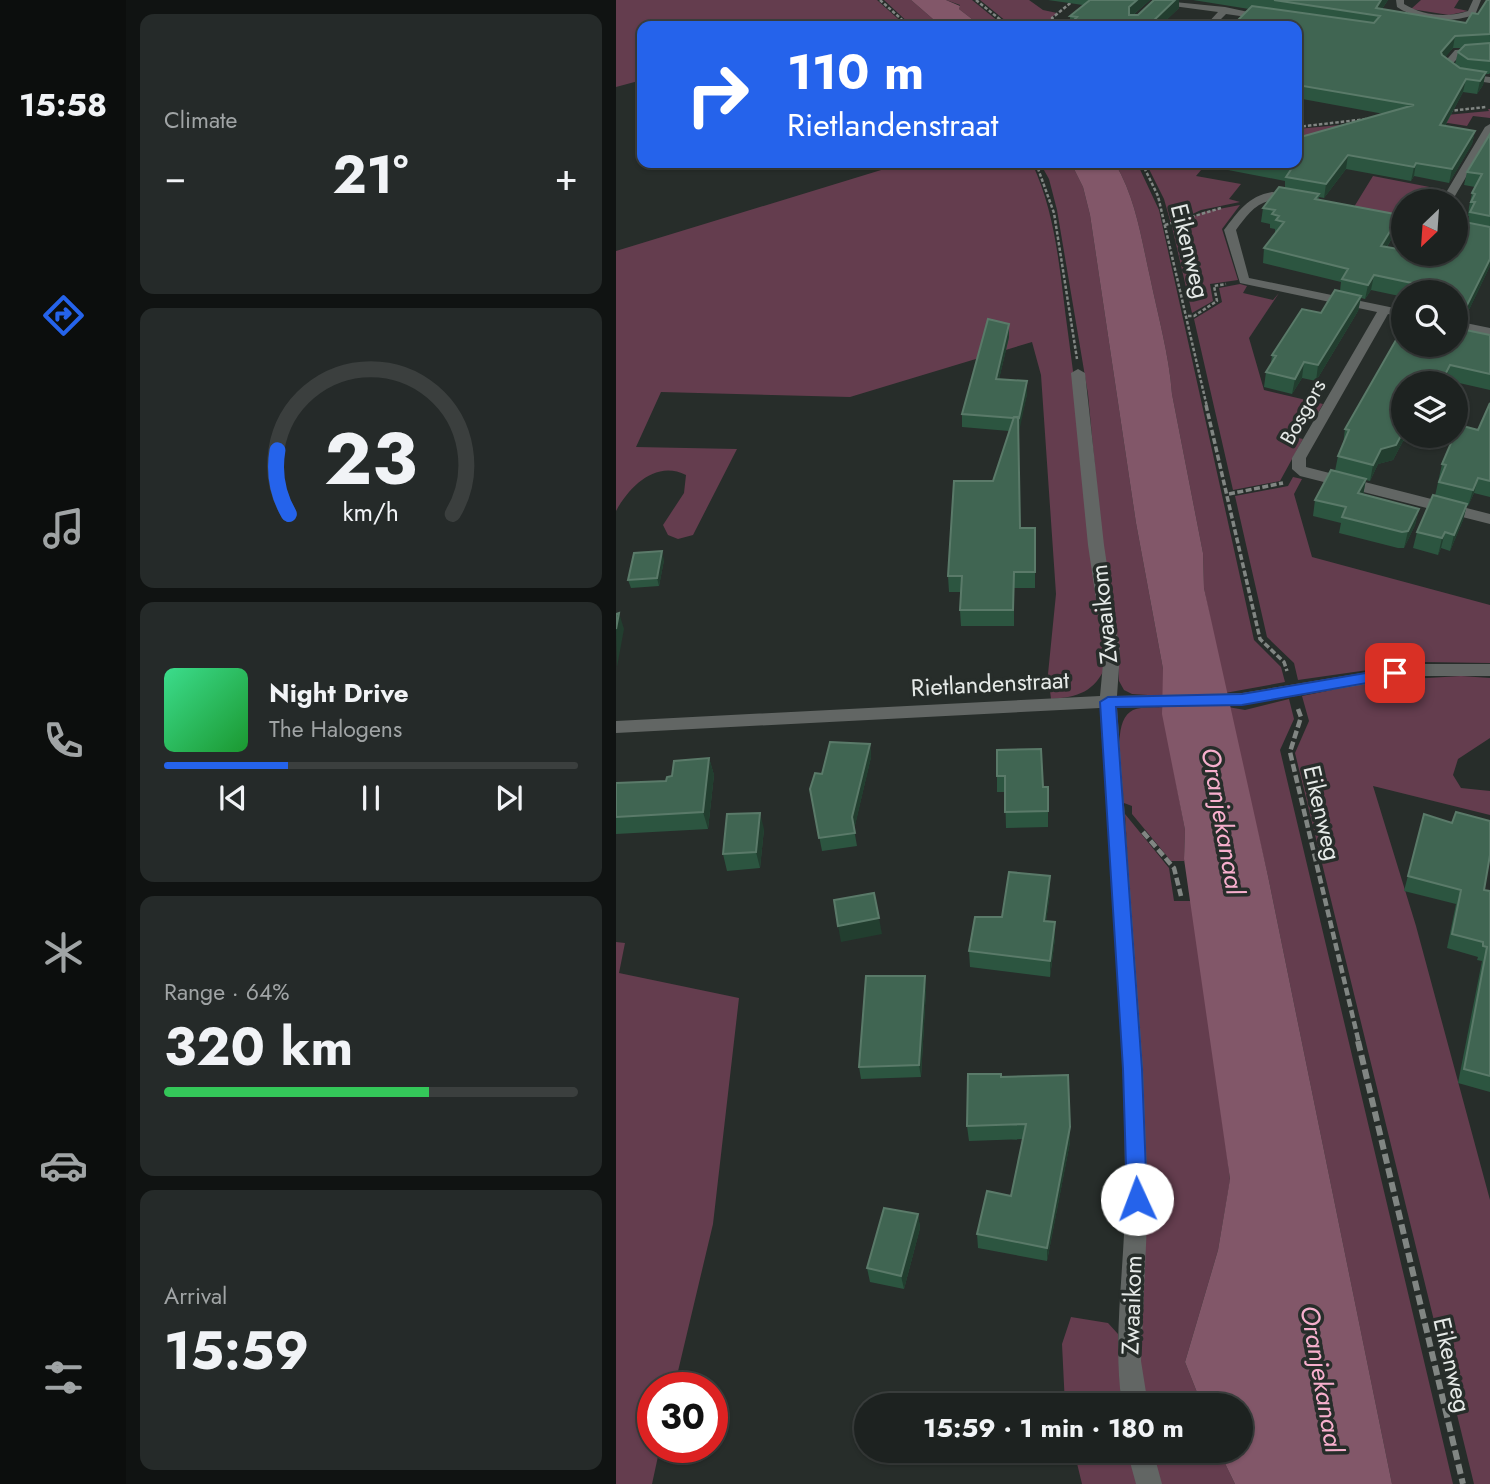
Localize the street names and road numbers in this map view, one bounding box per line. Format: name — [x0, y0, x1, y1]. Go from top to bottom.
street label: Eikenweg — [1162, 200, 1219, 302]
street label: Bosgors — [1273, 374, 1333, 450]
street label: Zwaaikom — [1081, 563, 1126, 665]
street label: Rietlandenstraat — [910, 662, 1070, 705]
street label: Eikenweg — [1295, 762, 1350, 864]
street label: Zwaaikom — [1112, 1255, 1151, 1355]
street label: Eikenweg — [1425, 1314, 1480, 1416]

